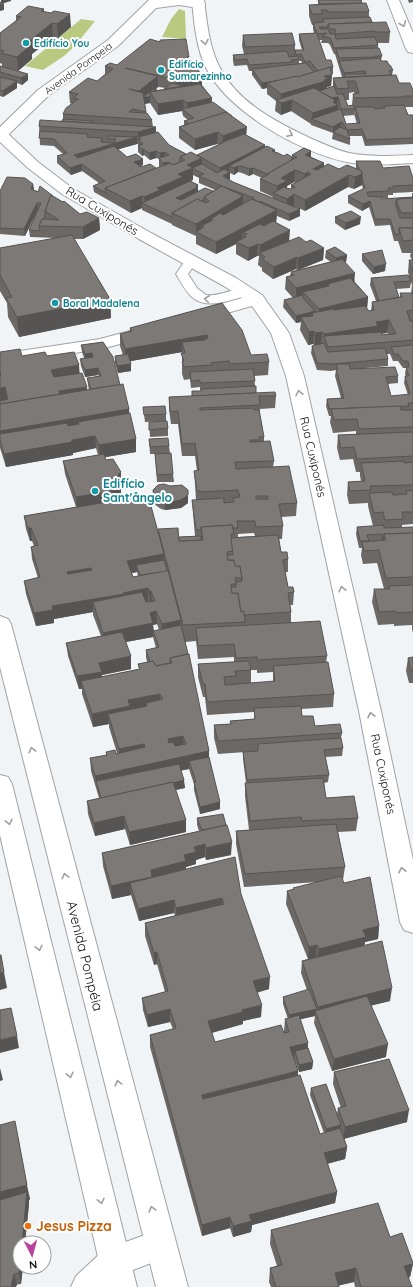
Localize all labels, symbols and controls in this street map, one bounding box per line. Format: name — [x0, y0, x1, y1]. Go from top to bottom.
one-way arrow — [398, 20, 406, 28]
place label: Edifício You — [34, 37, 89, 50]
marker: Edifício You — [21, 38, 31, 48]
street label: Avenida Pompeia — [42, 39, 115, 97]
one-way arrow — [200, 39, 209, 45]
place label: Edifício Sumarezinho — [169, 58, 232, 83]
marker: Edifício Sumarezinho — [156, 65, 166, 75]
one-way arrow — [285, 129, 293, 137]
street label: Rua Cuxiponés — [63, 183, 142, 238]
one-way arrow — [204, 295, 210, 304]
place label: Boral Madalena — [63, 297, 140, 310]
marker: Boral Madalena — [50, 298, 60, 308]
one-way arrow — [295, 390, 303, 397]
street label: Rua Cuxiponés — [297, 415, 330, 499]
place label: Edifício Sant'ângelo — [103, 476, 173, 505]
marker: Edifício Sant'ângelo — [90, 486, 100, 496]
one-way arrow — [339, 585, 347, 592]
one-way arrow — [367, 712, 375, 719]
street label: Rua Cuxiponés — [368, 732, 399, 816]
one-way arrow — [29, 747, 37, 753]
one-way arrow — [4, 818, 13, 825]
one-way arrow — [399, 867, 407, 873]
one-way arrow — [61, 873, 69, 879]
street label: Avenida Pompéia — [63, 899, 107, 1013]
one-way arrow — [35, 945, 43, 951]
one-way arrow — [65, 1071, 73, 1078]
one-way arrow — [114, 1080, 123, 1087]
one-way arrow — [96, 1198, 104, 1204]
one-way arrow — [148, 1205, 156, 1212]
place label: Jesus Pizza — [36, 1217, 112, 1235]
marker: Jesus Pizza — [23, 1221, 33, 1231]
north arrow — [12, 1235, 52, 1275]
text: N — [28, 1258, 38, 1272]

